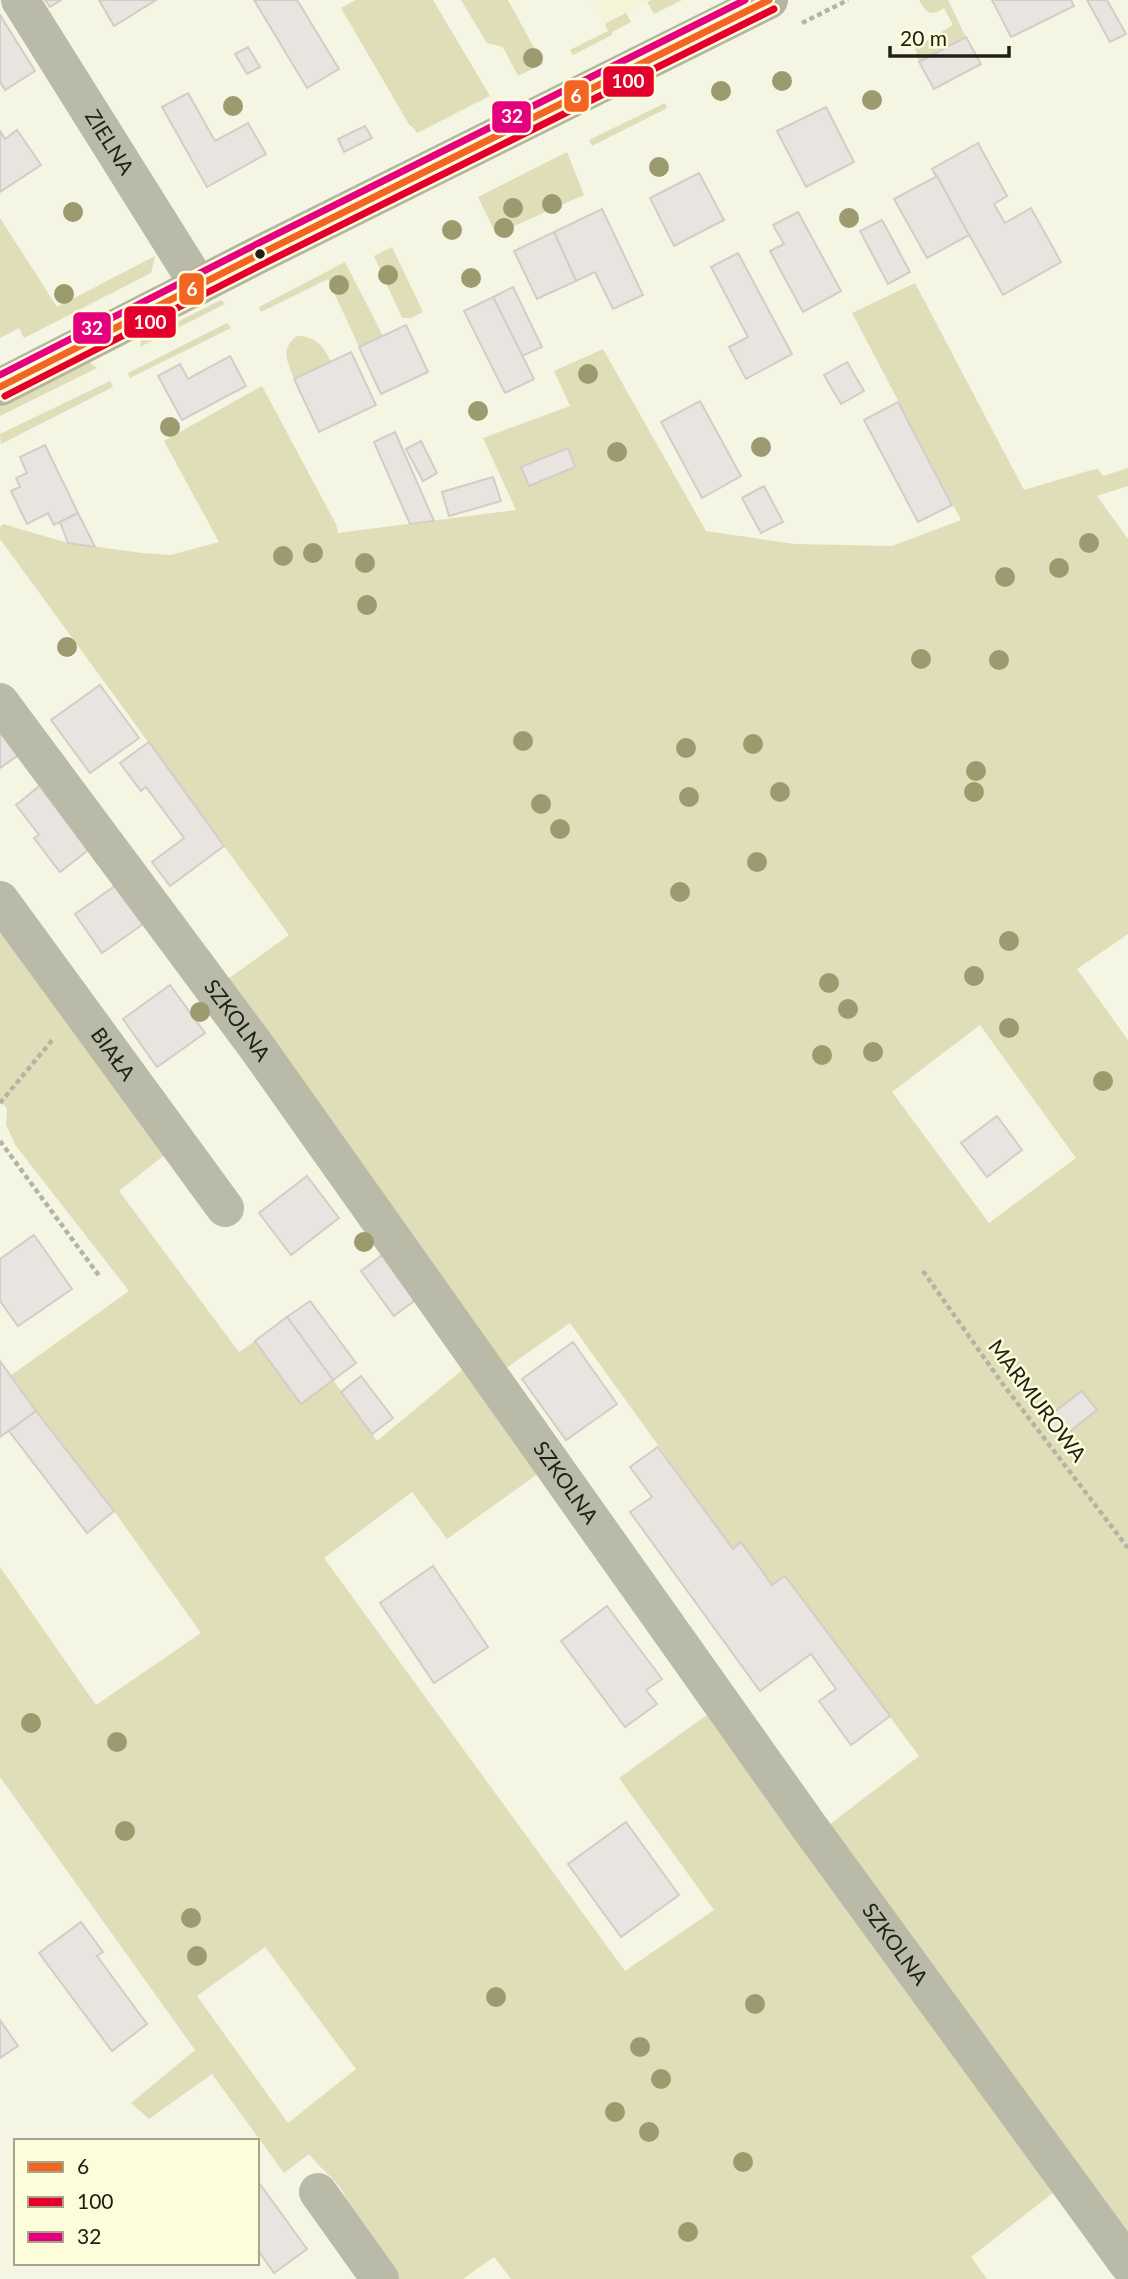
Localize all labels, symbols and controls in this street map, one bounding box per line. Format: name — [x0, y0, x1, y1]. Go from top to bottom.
scale bar — [890, 14, 1009, 58]
text: 20 m — [900, 25, 947, 50]
line badge: 100 — [602, 65, 655, 98]
text: 100 — [611, 69, 645, 92]
line badge: 6 — [563, 79, 590, 113]
text: 6 — [570, 84, 582, 107]
line badge: 32 — [491, 100, 532, 134]
text: 32 — [501, 104, 523, 127]
street label: ZIELNA — [81, 105, 140, 179]
unlabelled marker — [253, 247, 267, 261]
line badge: 6 — [178, 272, 205, 306]
text: 6 — [186, 277, 198, 300]
line badge: 100 — [123, 305, 177, 339]
text: 100 — [133, 310, 167, 333]
line badge: 32 — [72, 311, 112, 345]
text: 32 — [81, 316, 103, 339]
street label: SZKOLNA — [200, 974, 277, 1066]
street label: BIAŁA — [86, 1022, 142, 1085]
street label: MARMUROWA — [984, 1334, 1093, 1467]
street label: SZKOLNA — [529, 1436, 605, 1528]
street label: SZKOLNA — [858, 1898, 935, 1990]
legend — [14, 2139, 259, 2265]
text: 6 — [77, 2153, 89, 2178]
text: 100 — [77, 2188, 114, 2213]
text: 32 — [77, 2223, 101, 2248]

